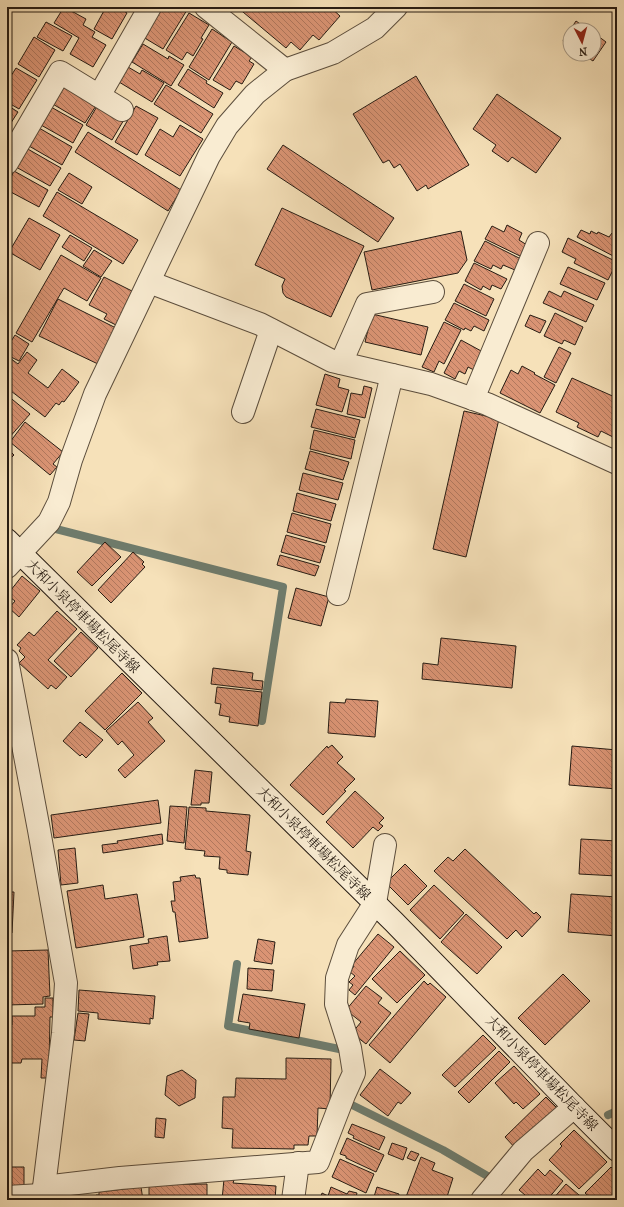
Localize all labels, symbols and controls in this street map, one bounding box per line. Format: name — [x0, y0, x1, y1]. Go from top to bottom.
north arrow — [562, 22, 602, 62]
text: N — [578, 45, 588, 58]
street label: 大和小泉停車場松尾寺線 — [22, 556, 143, 677]
street label: 大和小泉停車場松尾寺線 — [253, 783, 374, 904]
street label: 大和小泉停車場松尾寺線 — [482, 1012, 601, 1135]

